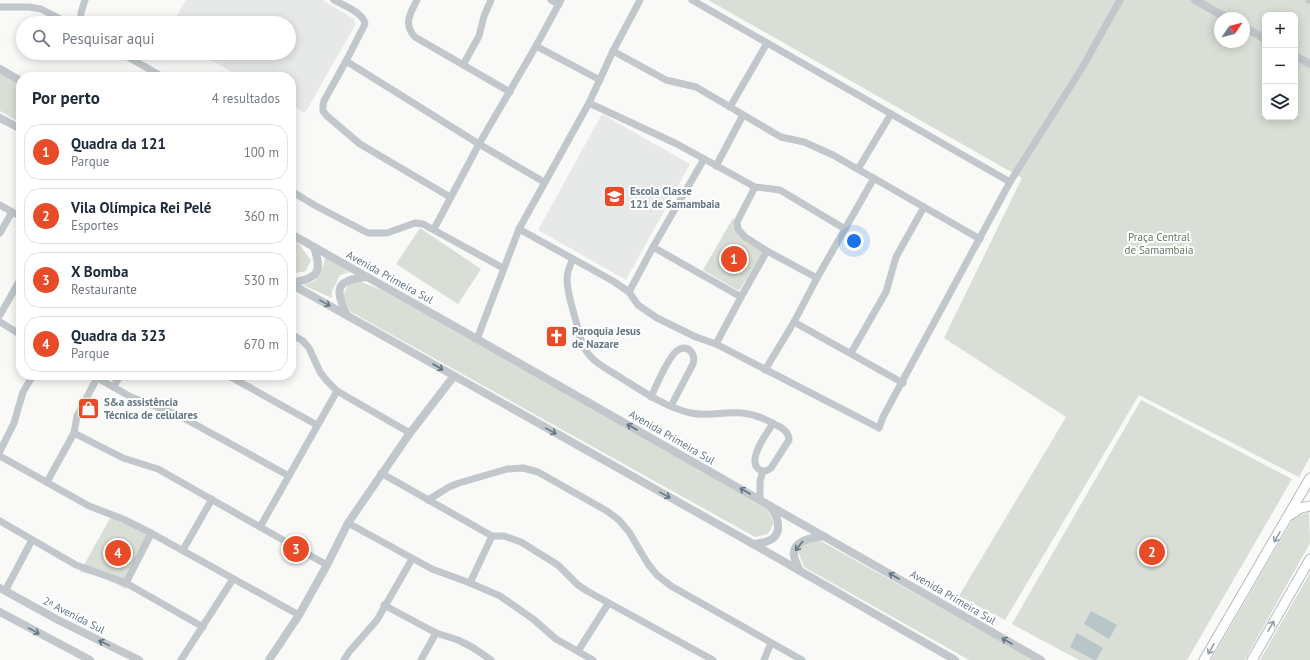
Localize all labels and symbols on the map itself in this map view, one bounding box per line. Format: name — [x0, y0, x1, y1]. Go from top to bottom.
north arrow — [1214, 12, 1250, 48]
school or university icon: Escola Classe 121 de Samambaia — [601, 184, 627, 210]
place label: Escola Classe 121 de Samambaia — [630, 184, 720, 211]
park label: Praça Central de Samambaia — [1125, 230, 1193, 257]
your location — [844, 231, 864, 251]
pin: 1 — [721, 244, 747, 274]
street label: Avenida Primeira Sul — [344, 247, 437, 307]
one-way arrow — [319, 299, 331, 307]
church icon: Paroquia Jesus de Nazare — [543, 324, 569, 350]
place label: Paroquia Jesus de Nazare — [572, 324, 641, 351]
one-way arrow — [432, 363, 444, 371]
shop icon: S&a assistência Técnica de celulares — [76, 395, 102, 421]
place label: S&a assistência Técnica de celulares — [104, 395, 198, 422]
street label: Avenida Primeira Sul — [626, 407, 718, 468]
one-way arrow — [626, 423, 638, 431]
one-way arrow — [545, 427, 557, 435]
one-way arrow — [739, 487, 751, 495]
one-way arrow — [658, 491, 670, 499]
one-way arrow — [1272, 531, 1280, 543]
pin: 3 — [283, 534, 309, 564]
pin: 2 — [1139, 537, 1165, 567]
pin: 4 — [105, 538, 131, 568]
one-way arrow — [794, 541, 803, 552]
street label: Avenida Primeira Sul — [907, 567, 999, 628]
one-way arrow — [888, 572, 900, 580]
street label: 2ᵃ Avenida Sul — [41, 593, 108, 637]
one-way arrow — [1268, 620, 1276, 632]
one-way arrow — [28, 628, 40, 636]
one-way arrow — [1001, 636, 1013, 644]
one-way arrow — [98, 639, 110, 646]
one-way arrow — [1207, 643, 1215, 655]

